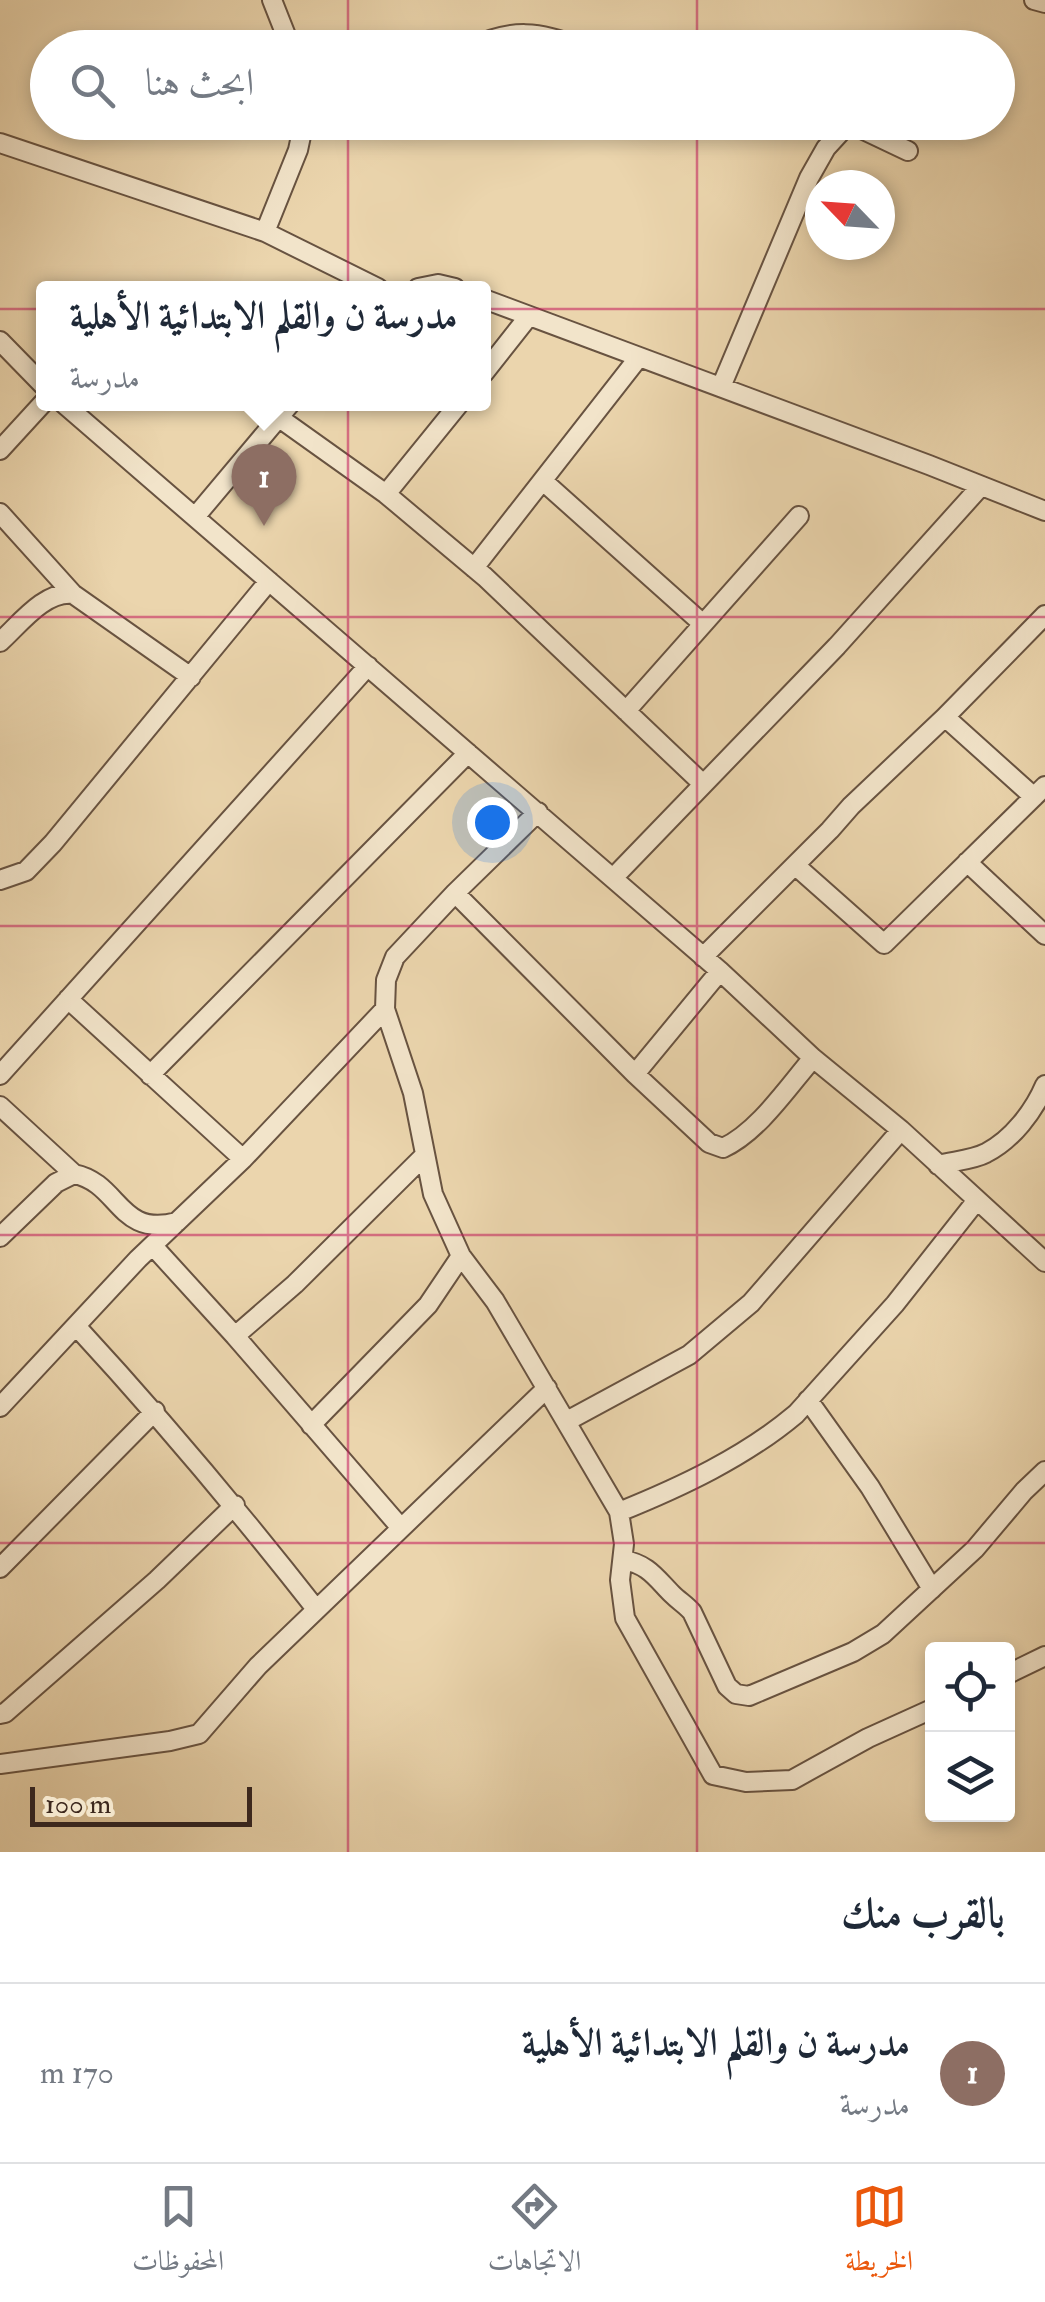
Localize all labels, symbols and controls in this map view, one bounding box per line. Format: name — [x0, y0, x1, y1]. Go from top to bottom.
search box — [30, 30, 1015, 140]
icon: search — [65, 58, 120, 113]
text: ابحث هنا — [145, 59, 254, 107]
north arrow — [805, 170, 895, 260]
popup — [36, 281, 491, 411]
text: مدرسة ن والقلم الابتدائية الأهلية — [69, 292, 458, 340]
text: مدرسة — [69, 358, 140, 398]
pin: 1 — [232, 444, 296, 526]
your location — [467, 797, 518, 848]
map controls — [925, 1642, 1015, 1822]
button: locate — [925, 1642, 1015, 1732]
button: layers — [925, 1732, 1015, 1822]
scale bar — [30, 1782, 252, 1826]
text: 100 m — [45, 1787, 111, 1822]
text: بالقرب منك — [841, 1888, 1005, 1940]
text: مدرسة ن والقلم الابتدائية الأهلية — [522, 2019, 910, 2067]
text: 170 m — [40, 2053, 114, 2093]
text: 1 — [967, 2053, 978, 2093]
text: مدرسة — [839, 2085, 910, 2125]
tab: المحفوظات — [132, 2179, 224, 2288]
tab: الاتجاهات — [488, 2179, 581, 2288]
tab: الخريطة — [845, 2179, 913, 2288]

